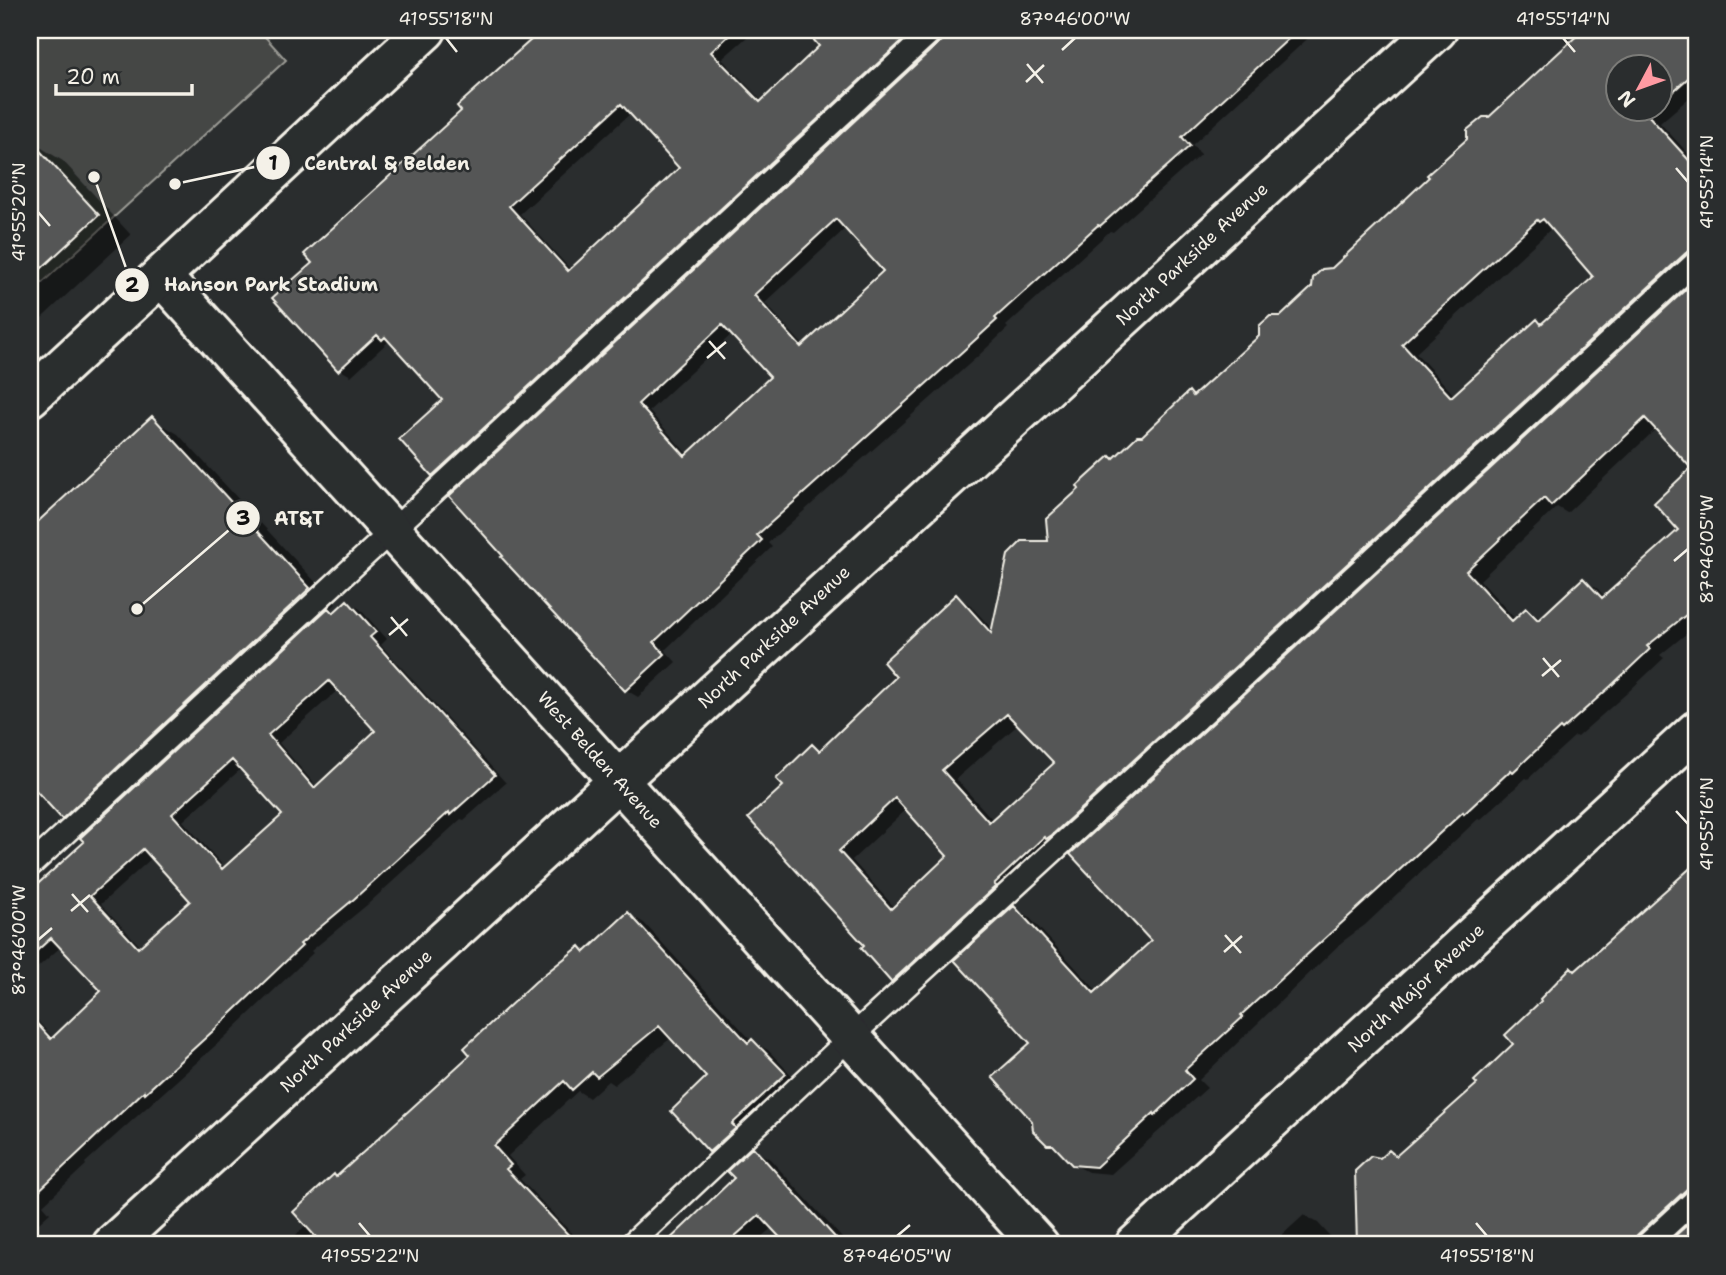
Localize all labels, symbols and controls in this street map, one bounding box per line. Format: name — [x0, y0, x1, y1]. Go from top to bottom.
text: 41°55'18"N — [399, 7, 493, 31]
text: 87°46'00"W — [1019, 7, 1131, 31]
text: 41°55'14"N — [1516, 7, 1610, 31]
scale bar — [56, 52, 192, 96]
north arrow — [1604, 52, 1674, 122]
text: 20 m — [66, 63, 120, 91]
text: N — [1612, 85, 1641, 113]
text: 41°55'14"N — [1695, 135, 1719, 229]
callout: Central & Belden — [255, 143, 484, 183]
text: 1 — [268, 149, 278, 177]
text: Central & Belden — [304, 151, 470, 176]
text: 41°55'20"N — [7, 162, 31, 262]
street label: North Parkside Avenue — [1111, 177, 1273, 331]
callout: Hanson Park Stadium — [115, 265, 392, 305]
text: 2 — [125, 271, 140, 299]
text: Hanson Park Stadium — [164, 272, 378, 297]
text: 87°46'05"W — [1695, 494, 1719, 604]
callout: AT&T — [225, 498, 338, 538]
text: 3 — [236, 504, 250, 532]
text: AT&T — [274, 506, 324, 531]
street label: North Parkside Avenue — [693, 560, 855, 714]
street label: West Belden Avenue — [532, 686, 668, 834]
text: 41°55'16"N — [1695, 777, 1719, 871]
text: 87°46'00"W — [7, 884, 31, 996]
street label: North Major Avenue — [1342, 918, 1490, 1058]
street label: North Parkside Avenue — [275, 944, 437, 1098]
text: 41°55'22"N — [321, 1244, 419, 1268]
text: 87°46'05"W — [842, 1244, 952, 1268]
text: 41°55'18"N — [1440, 1244, 1534, 1268]

